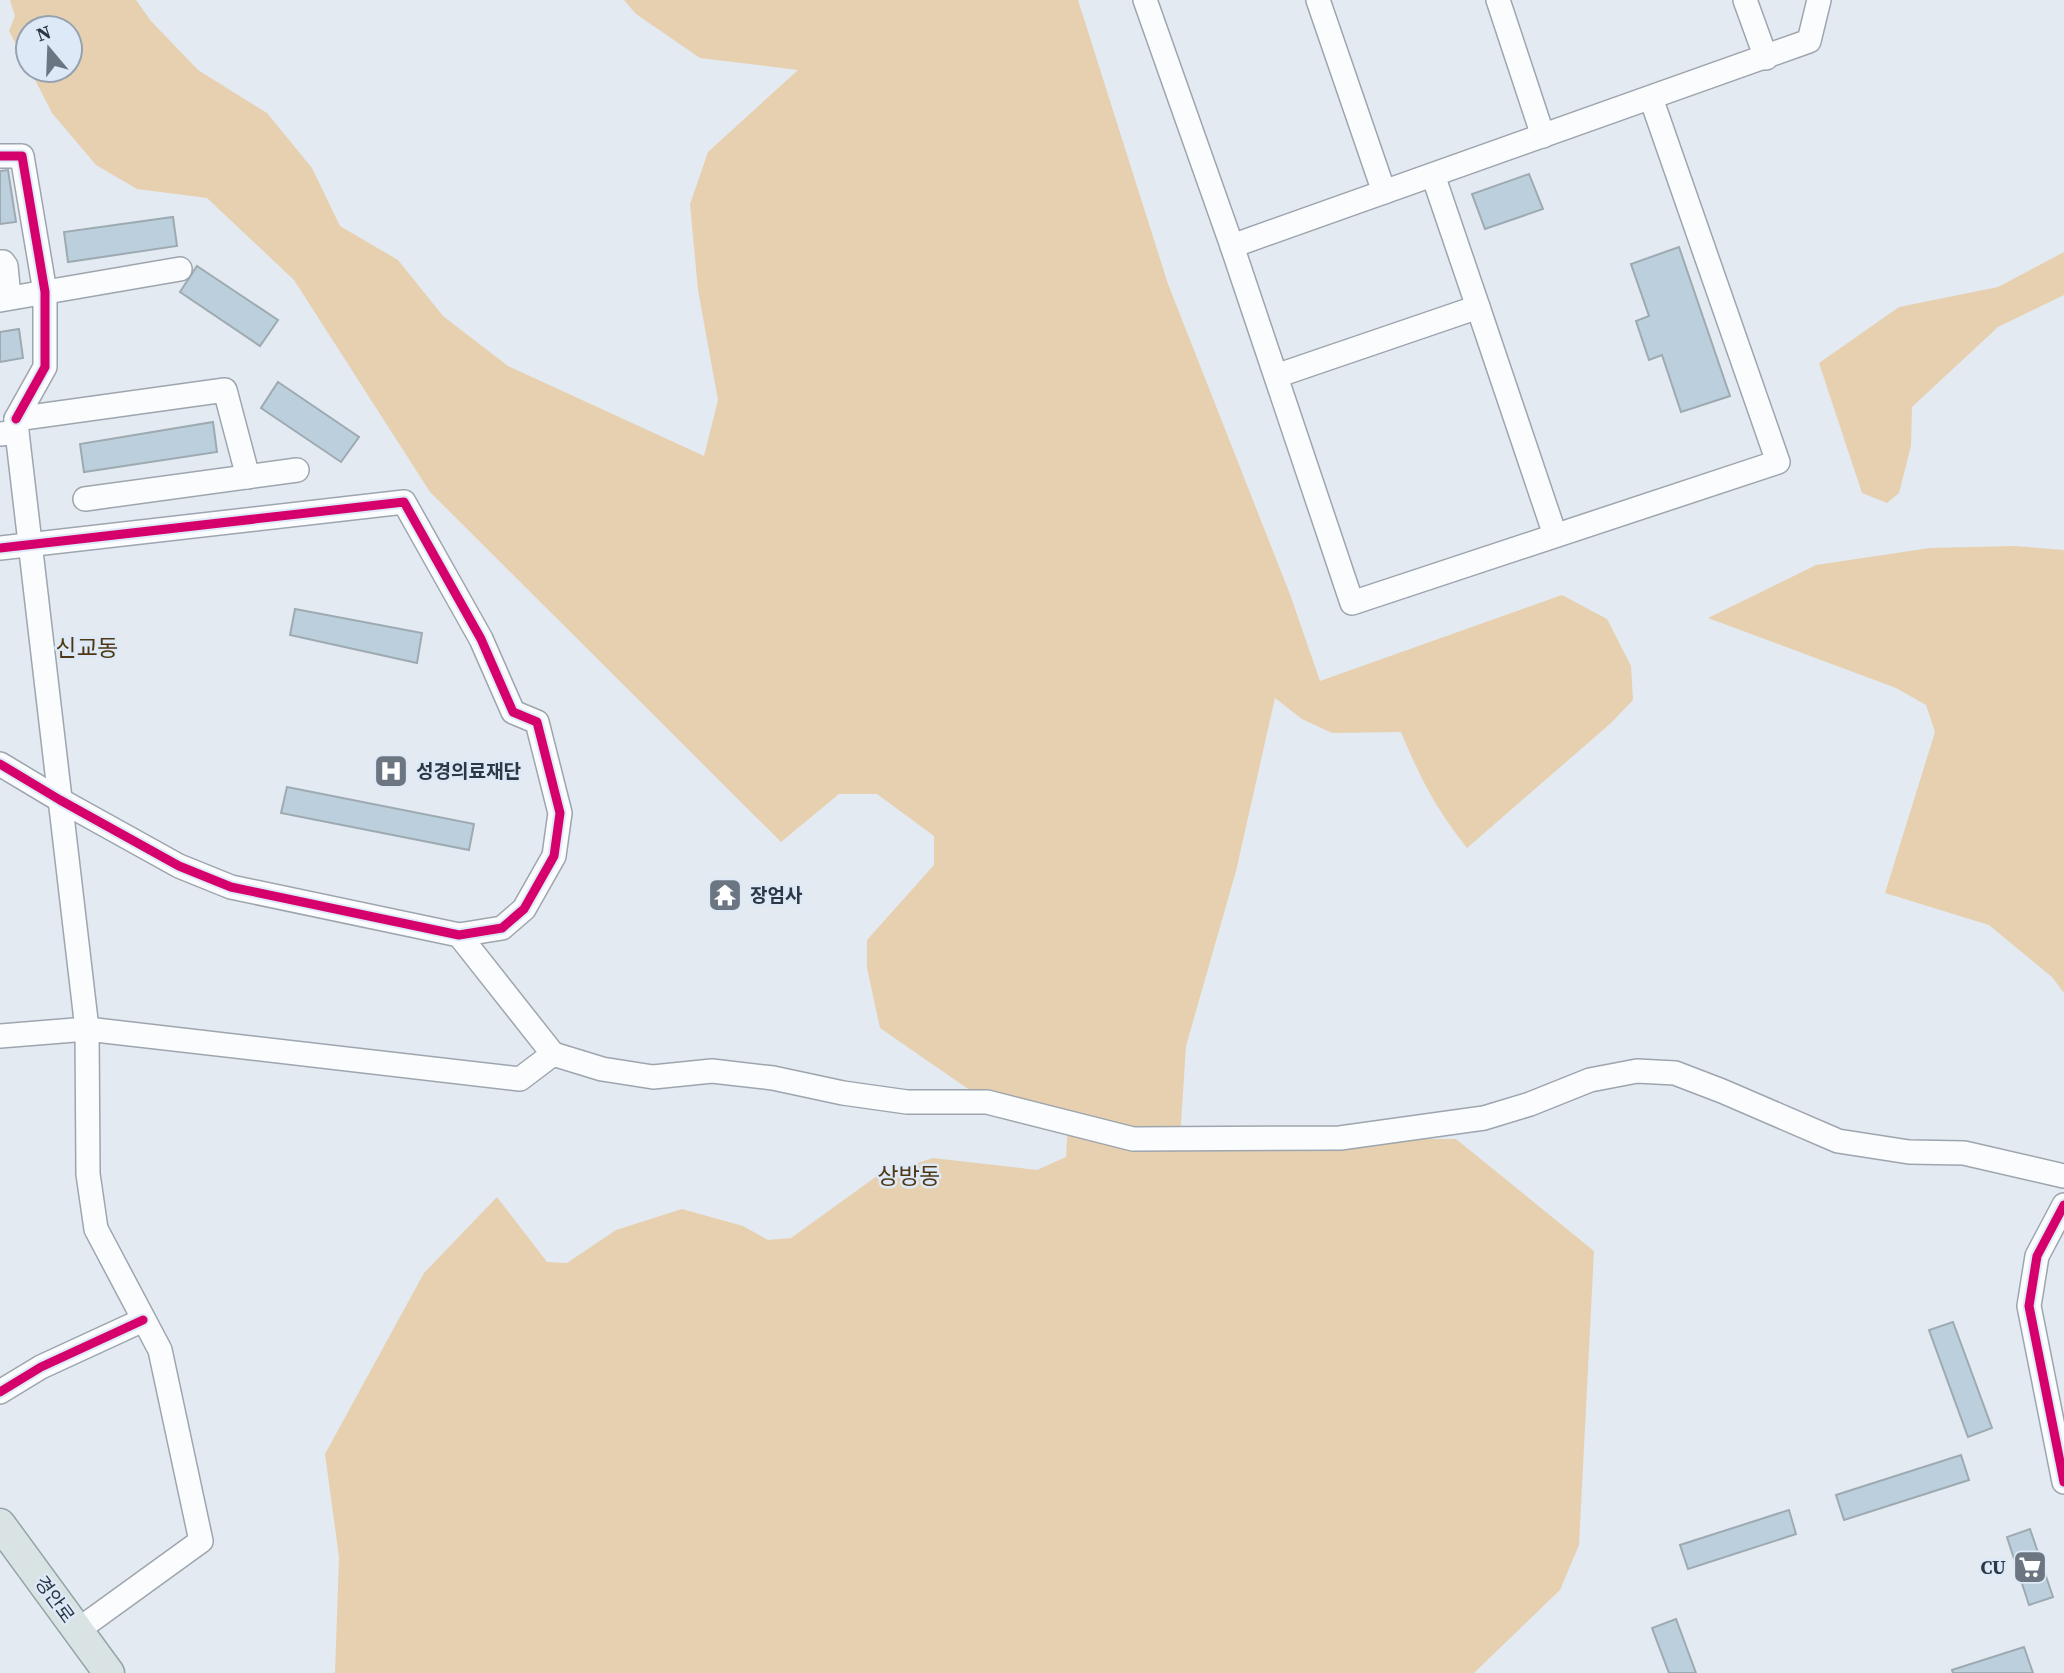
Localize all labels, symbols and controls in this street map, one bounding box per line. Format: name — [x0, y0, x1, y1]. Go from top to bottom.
north arrow — [14, 14, 84, 84]
text: N — [33, 18, 54, 47]
district label: 신교동 — [55, 632, 119, 664]
hospital icon: 성경의료재단 — [372, 752, 410, 790]
place label: 성경의료재단 — [416, 758, 521, 784]
temple icon: 장엄사 — [706, 876, 744, 914]
place label: 장엄사 — [750, 882, 803, 908]
district label: 상방동 — [877, 1160, 941, 1192]
supermarket icon: CU — [2011, 1548, 2049, 1586]
place label: CU — [1981, 1554, 2006, 1580]
street label: 경안로 — [29, 1570, 81, 1628]

